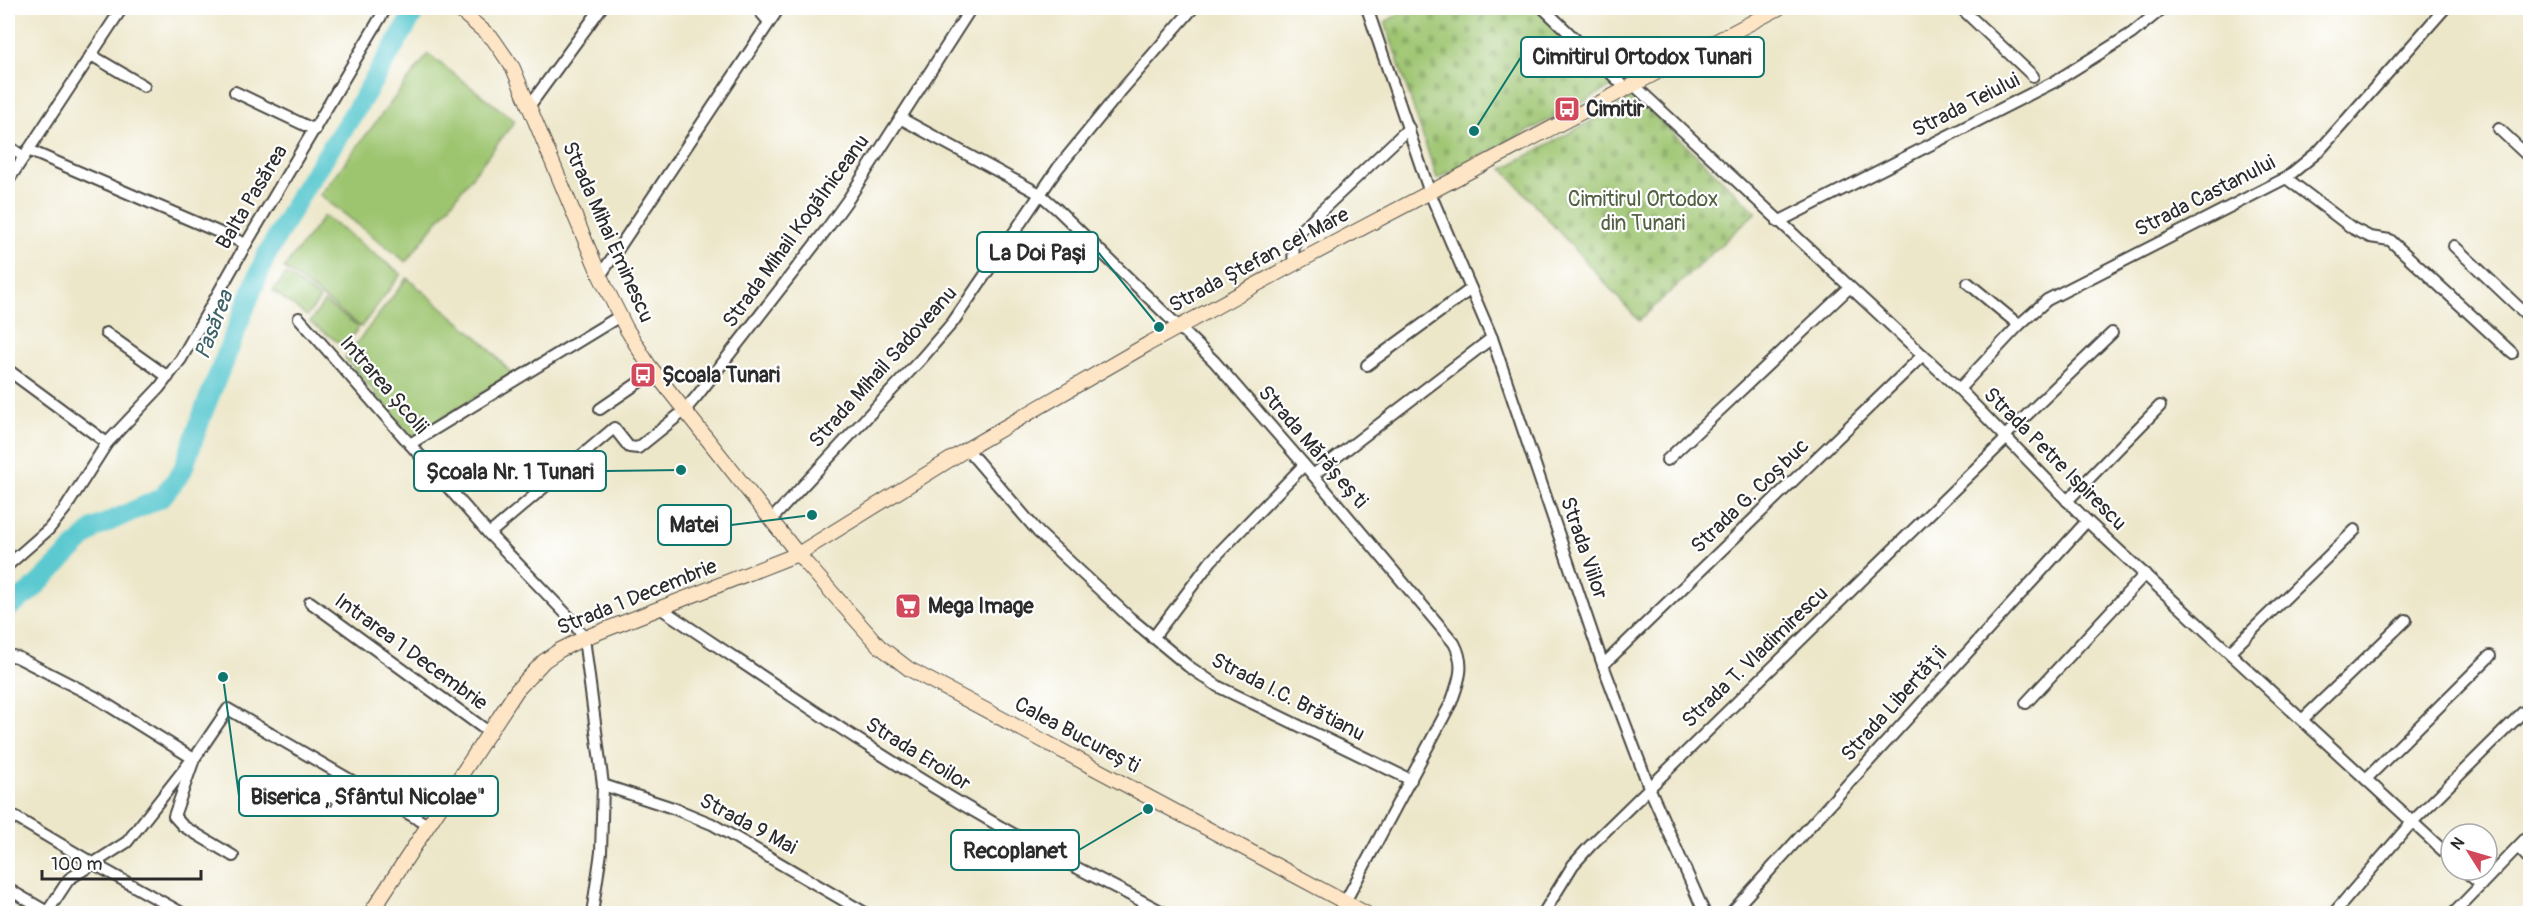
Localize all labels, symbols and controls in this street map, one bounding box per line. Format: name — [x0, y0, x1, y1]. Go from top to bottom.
callout: Cimitirul Ortodox Tunari — [1521, 37, 1764, 77]
text: Cimitirul Ortodox Tunari — [1532, 43, 1752, 71]
street label: Strada Teiului — [1908, 66, 2024, 144]
bus stop icon: Cimitir — [1552, 94, 1582, 124]
place label: Cimitir — [1586, 96, 1645, 123]
street label: Strada Mihail Kogălniceanu — [717, 129, 875, 333]
street label: Strada Mihai Eminescu — [556, 137, 660, 327]
street label: Balta Pasărea — [210, 140, 294, 254]
street label: Strada Castanului — [2130, 149, 2280, 243]
park label: Cimitirul Ortodox din Tunari — [1568, 186, 1718, 237]
street label: Strada Ștefan cel Mare — [1164, 201, 1354, 319]
callout: La Doi Paşi — [977, 232, 1098, 272]
text: La Doi Paşi — [989, 239, 1086, 267]
street label: Strada Mihail Sadoveanu — [803, 280, 963, 454]
water label: Pasărea — [188, 285, 240, 363]
street label: Intrarea Școlii — [334, 330, 434, 440]
bus stop icon: Școala Tunari — [628, 360, 658, 390]
place label: Școala Tunari — [662, 362, 780, 389]
street label: Strada Mărășești — [1252, 380, 1374, 514]
street label: Strada Petre Ispirescu — [1978, 382, 2132, 536]
street label: Strada G. Coșbuc — [1685, 433, 1815, 559]
callout: Școala Nr. 1 Tunari — [414, 451, 606, 491]
text: Școala Nr. 1 Tunari — [426, 458, 594, 486]
street label: Strada Viilor — [1554, 493, 1614, 603]
callout: Matei — [658, 505, 731, 545]
text: Matei — [669, 511, 719, 539]
street label: Strada 1 Decembrie — [553, 552, 722, 641]
street label: Strada T. Vladimirescu — [1676, 580, 1834, 734]
street label: Intrarea 1 Decembrie — [329, 587, 493, 717]
supermarket icon: Mega Image — [893, 591, 923, 621]
place label: Mega Image — [928, 593, 1034, 620]
street label: Strada Libertății — [1835, 641, 1953, 767]
street label: Strada I.C. Brătianu — [1206, 647, 1370, 747]
street label: Calea București — [1010, 691, 1145, 780]
street label: Strada Eroilor — [860, 711, 976, 797]
callout: Biserica „Sfântul Nicolae" — [239, 776, 498, 816]
text: Biserica „Sfântul Nicolae" — [251, 783, 485, 811]
street label: Strada 9 Mai — [695, 787, 802, 861]
north arrow — [2439, 822, 2499, 882]
callout: Recoplanet — [951, 830, 1079, 870]
text: N — [2447, 833, 2469, 854]
text: Recoplanet — [963, 837, 1068, 865]
scale bar — [42, 843, 201, 881]
text: 100 m — [51, 853, 103, 876]

